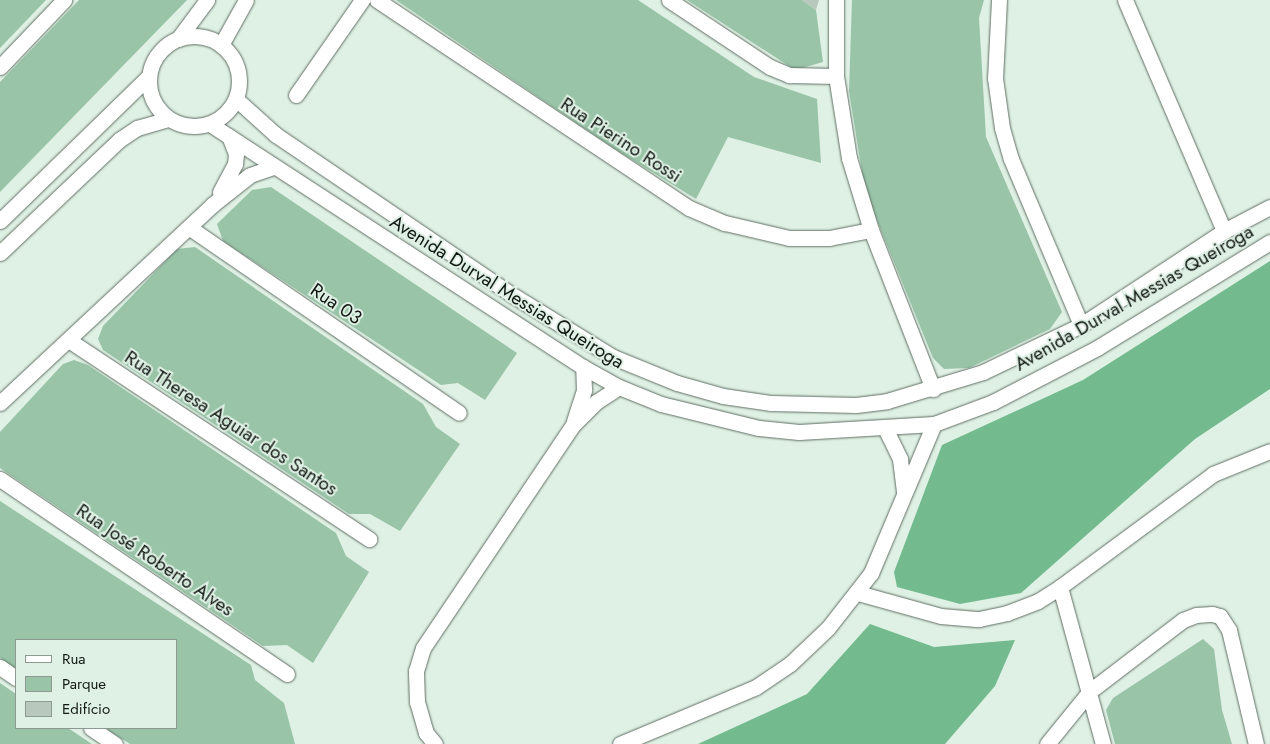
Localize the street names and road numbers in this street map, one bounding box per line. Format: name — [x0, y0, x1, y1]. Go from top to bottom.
street label: Rua Pierino Rossi — [556, 92, 686, 188]
street label: Avenida Durval Messias Queiroga — [386, 210, 628, 374]
street label: Avenida Durval Messias Queiroga — [1011, 220, 1257, 376]
street label: Rua 03 — [306, 279, 366, 329]
street label: Rua Theresa Aguiar dos Santos — [120, 346, 342, 500]
street label: Rua José Roberto Alves — [72, 499, 238, 621]

